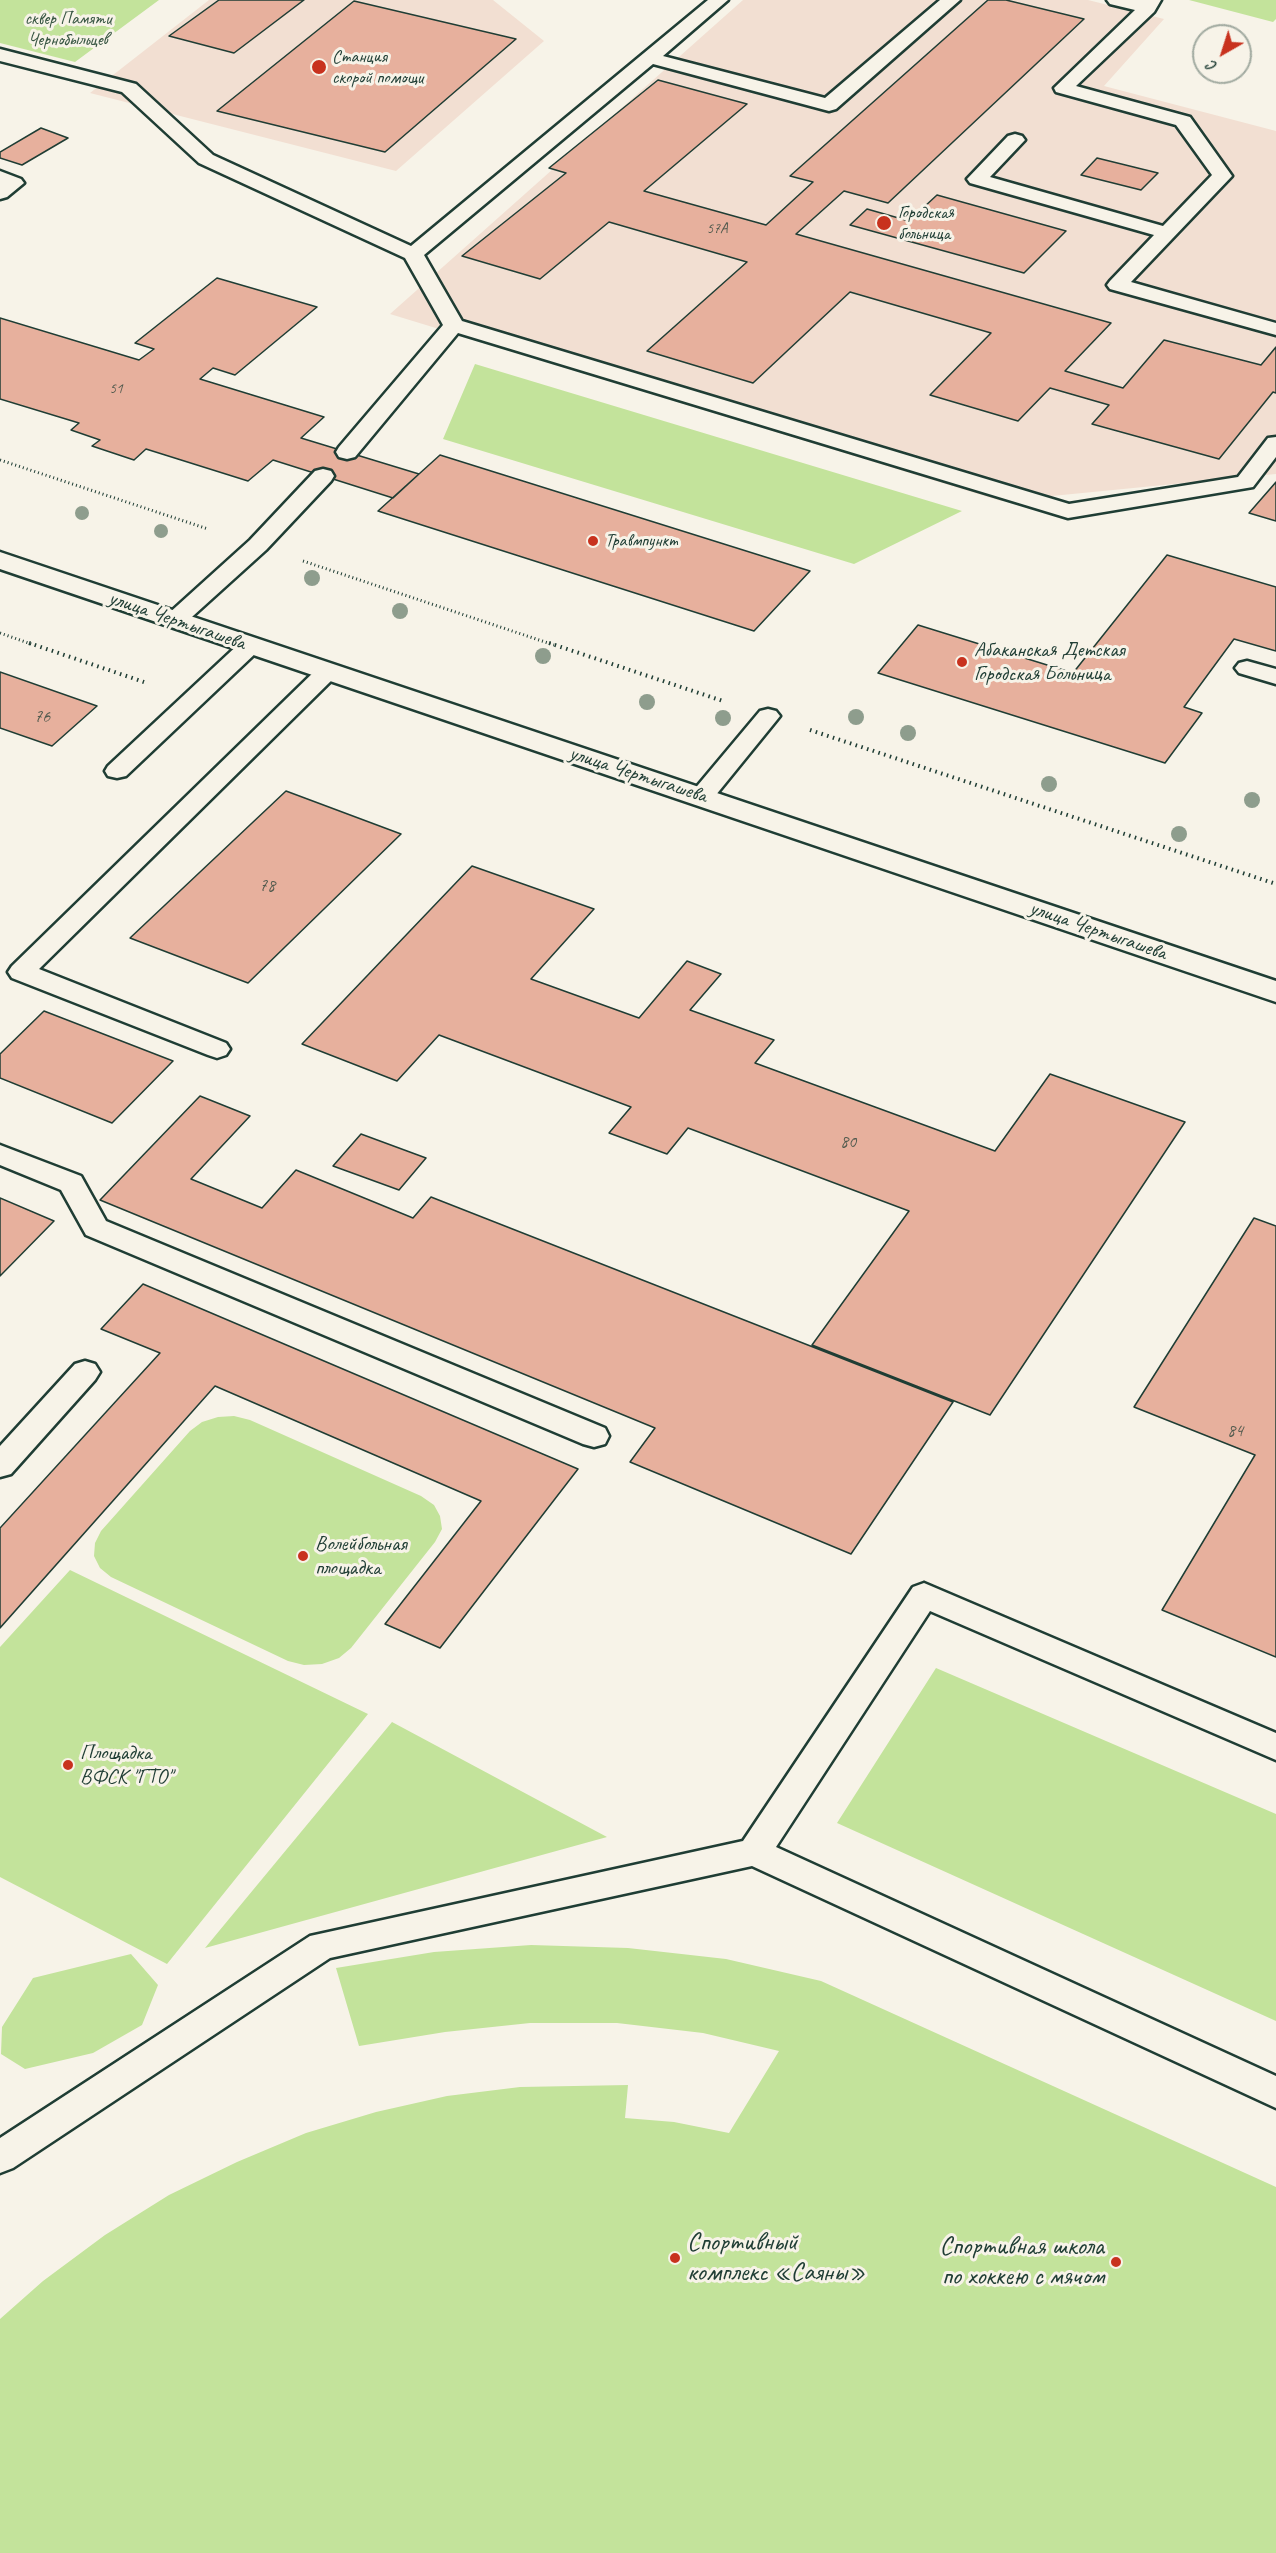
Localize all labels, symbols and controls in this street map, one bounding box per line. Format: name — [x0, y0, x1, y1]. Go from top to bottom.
park label: сквер Памяти Чернобыльцев — [25, 8, 111, 50]
north arrow — [1192, 24, 1252, 84]
place label: Станция скорой помощи — [332, 46, 423, 88]
text: С — [1203, 56, 1221, 77]
marker: Станция скорой помощи — [310, 58, 328, 76]
place label: Городская больница — [898, 202, 954, 244]
marker: Городская больница — [875, 214, 893, 232]
house number: 57А — [706, 220, 728, 238]
house number: 51 — [109, 380, 123, 398]
place label: Травмпункт — [605, 530, 677, 552]
marker: Травмпункт — [586, 534, 600, 548]
street label: улица Чертыгашева — [105, 586, 249, 656]
place label: Абаканская Детская Городская Больница — [974, 637, 1125, 687]
marker: Абаканская Детская Городская Больница — [955, 655, 969, 669]
house number: 76 — [34, 706, 50, 728]
street label: улица Чертыгашева — [566, 741, 710, 809]
house number: 78 — [259, 875, 275, 897]
street label: улица Чертыгашева — [1026, 896, 1170, 966]
house number: 80 — [840, 1131, 856, 1153]
house number: 84 — [1227, 1420, 1243, 1442]
place label: Волейбольная площадка — [315, 1531, 407, 1581]
marker: Волейбольная площадка — [296, 1549, 310, 1563]
place label: Площадка ВФСК "ГТО" — [80, 1740, 172, 1790]
marker: Площадка ВФСК "ГТО" — [61, 1758, 75, 1772]
place label: Спортивный комплекс «Саяны» — [687, 2227, 865, 2288]
place label: Спортивная школа по хоккею с мячом — [939, 2231, 1104, 2292]
marker: Спортивный комплекс «Саяны» — [668, 2251, 682, 2265]
marker: Спортивная школа по хоккею с мячом — [1109, 2255, 1123, 2269]

